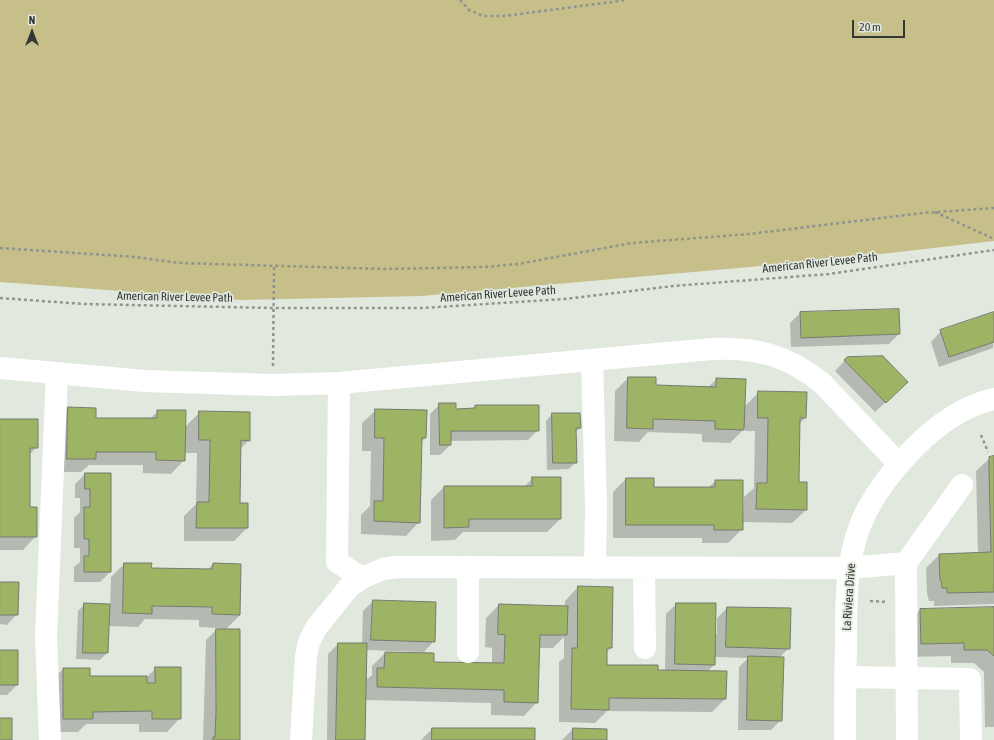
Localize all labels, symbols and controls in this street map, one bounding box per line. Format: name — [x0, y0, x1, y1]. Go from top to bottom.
north arrow — [12, 12, 52, 52]
scale bar — [854, 12, 907, 38]
text: N — [29, 14, 35, 26]
text: 20 m — [859, 20, 881, 34]
street label: American River Levee Path — [762, 250, 878, 276]
street label: American River Levee Path — [440, 283, 556, 305]
street label: American River Levee Path — [117, 289, 233, 305]
street label: La Riviera Drive — [839, 563, 859, 631]

